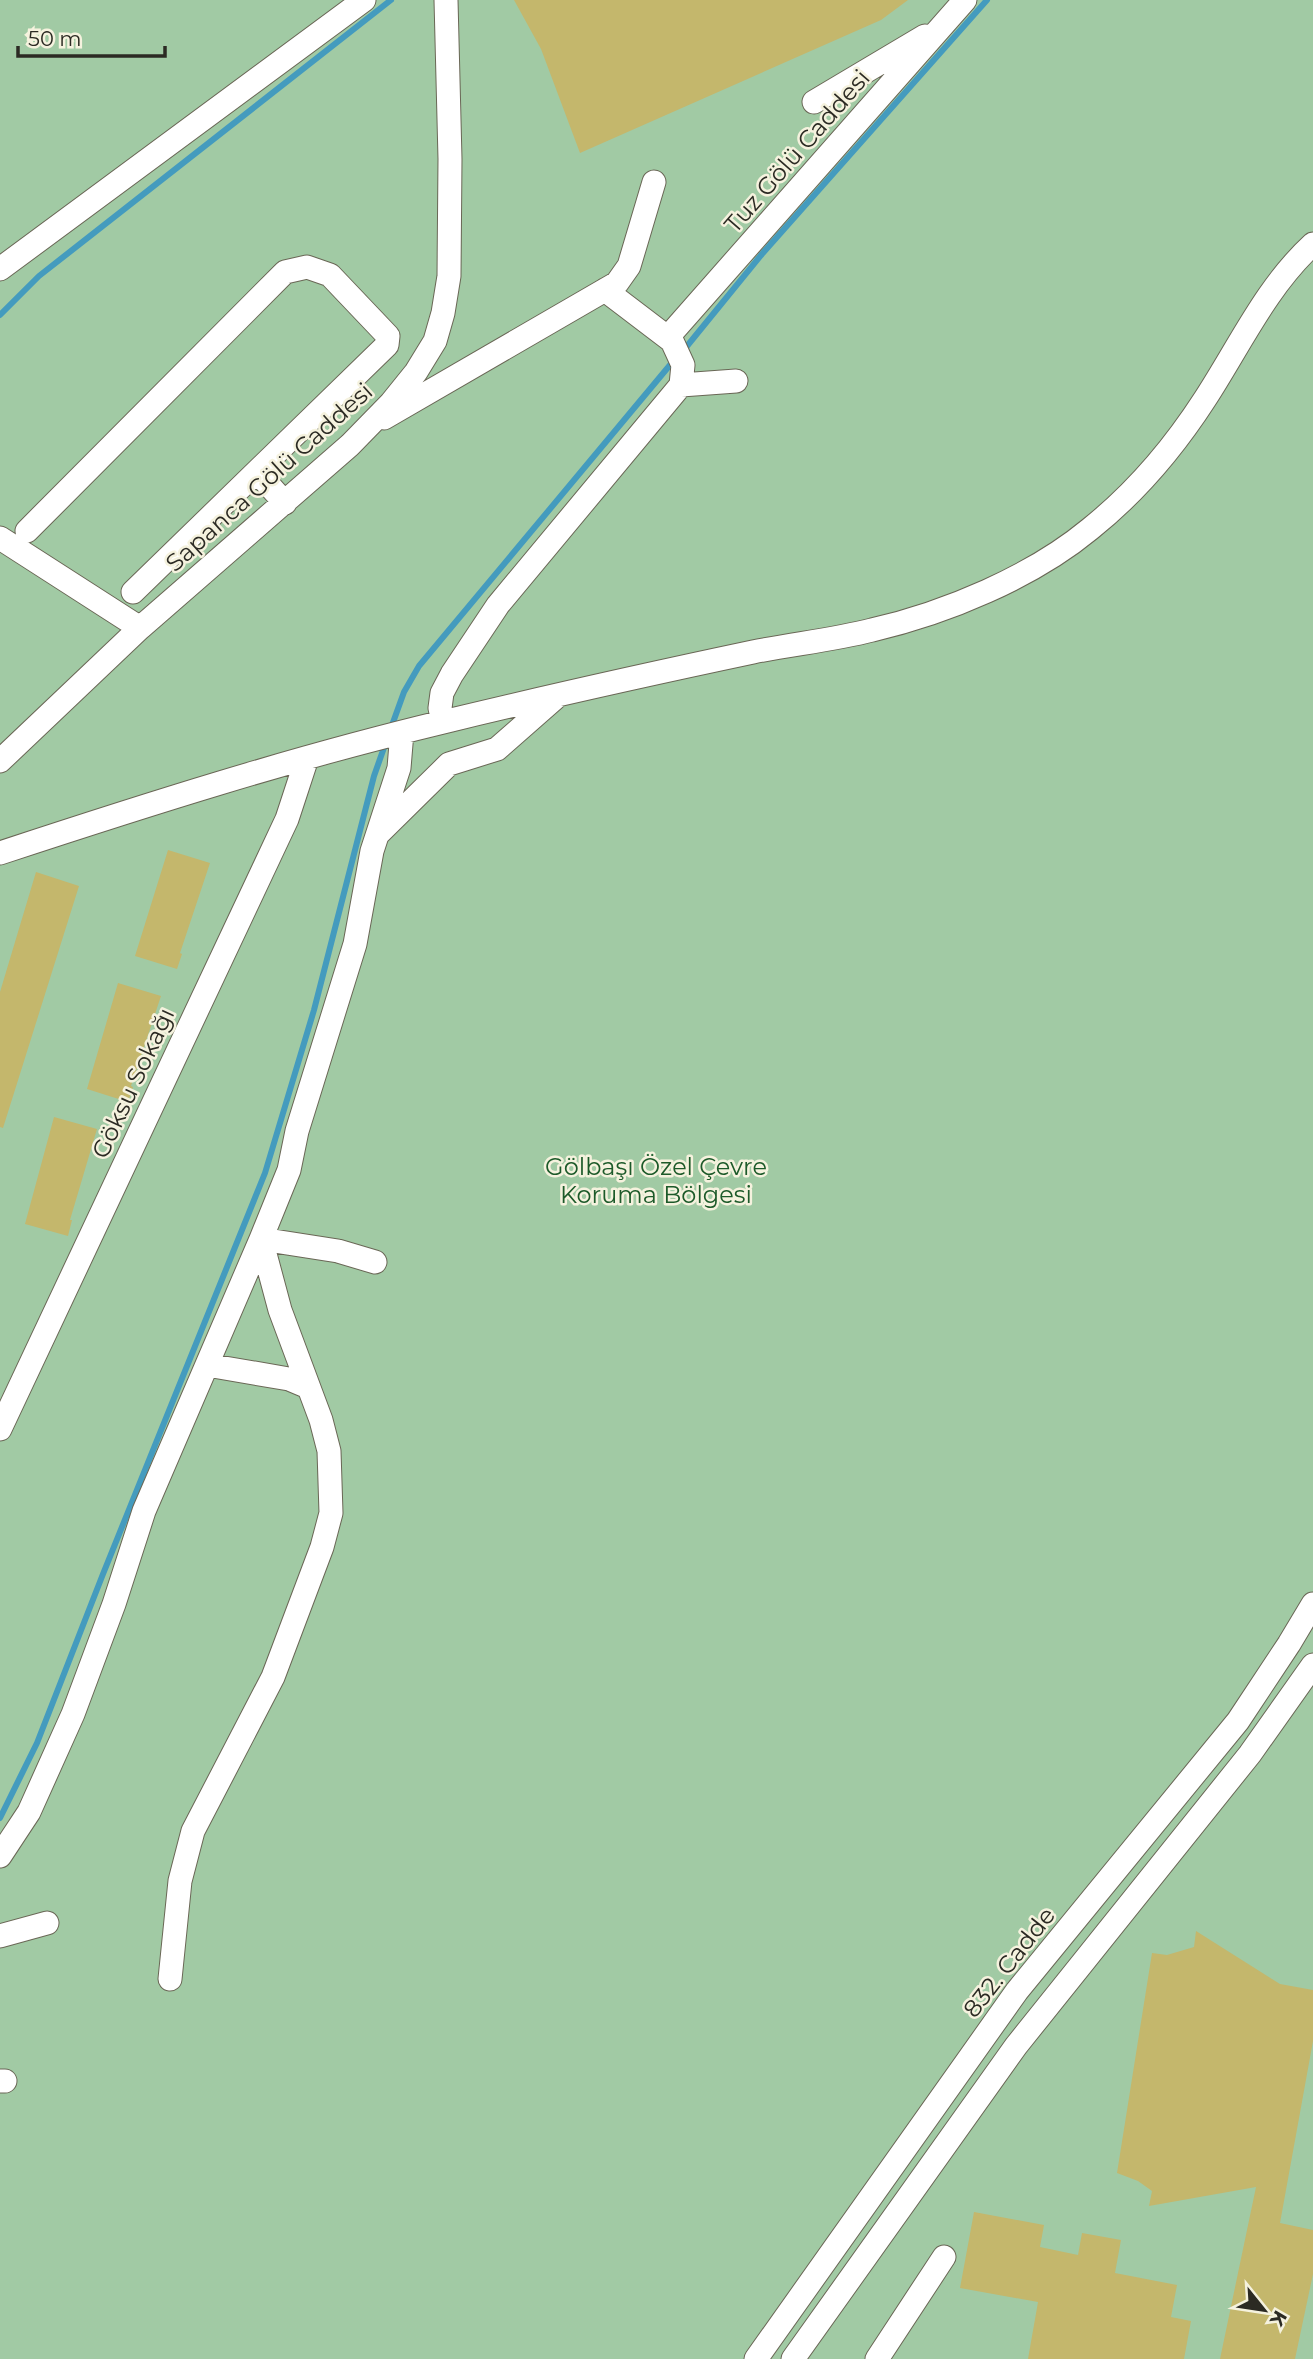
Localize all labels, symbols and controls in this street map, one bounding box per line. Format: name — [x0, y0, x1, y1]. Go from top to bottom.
scale bar — [18, 14, 164, 58]
text: 50 m — [28, 26, 82, 51]
street label: Tuz Gölü Caddesi — [718, 63, 876, 239]
street label: Sapanca Gölü Caddesi — [160, 377, 378, 577]
street label: Göksu Sokağı — [85, 1003, 181, 1163]
park label: Gölbaşı Özel Çevre Koruma Bölgesi — [545, 1152, 767, 1209]
street label: 832. Cadde — [957, 1901, 1061, 2023]
north arrow — [1229, 2275, 1299, 2345]
text: K — [1264, 2306, 1292, 2331]

